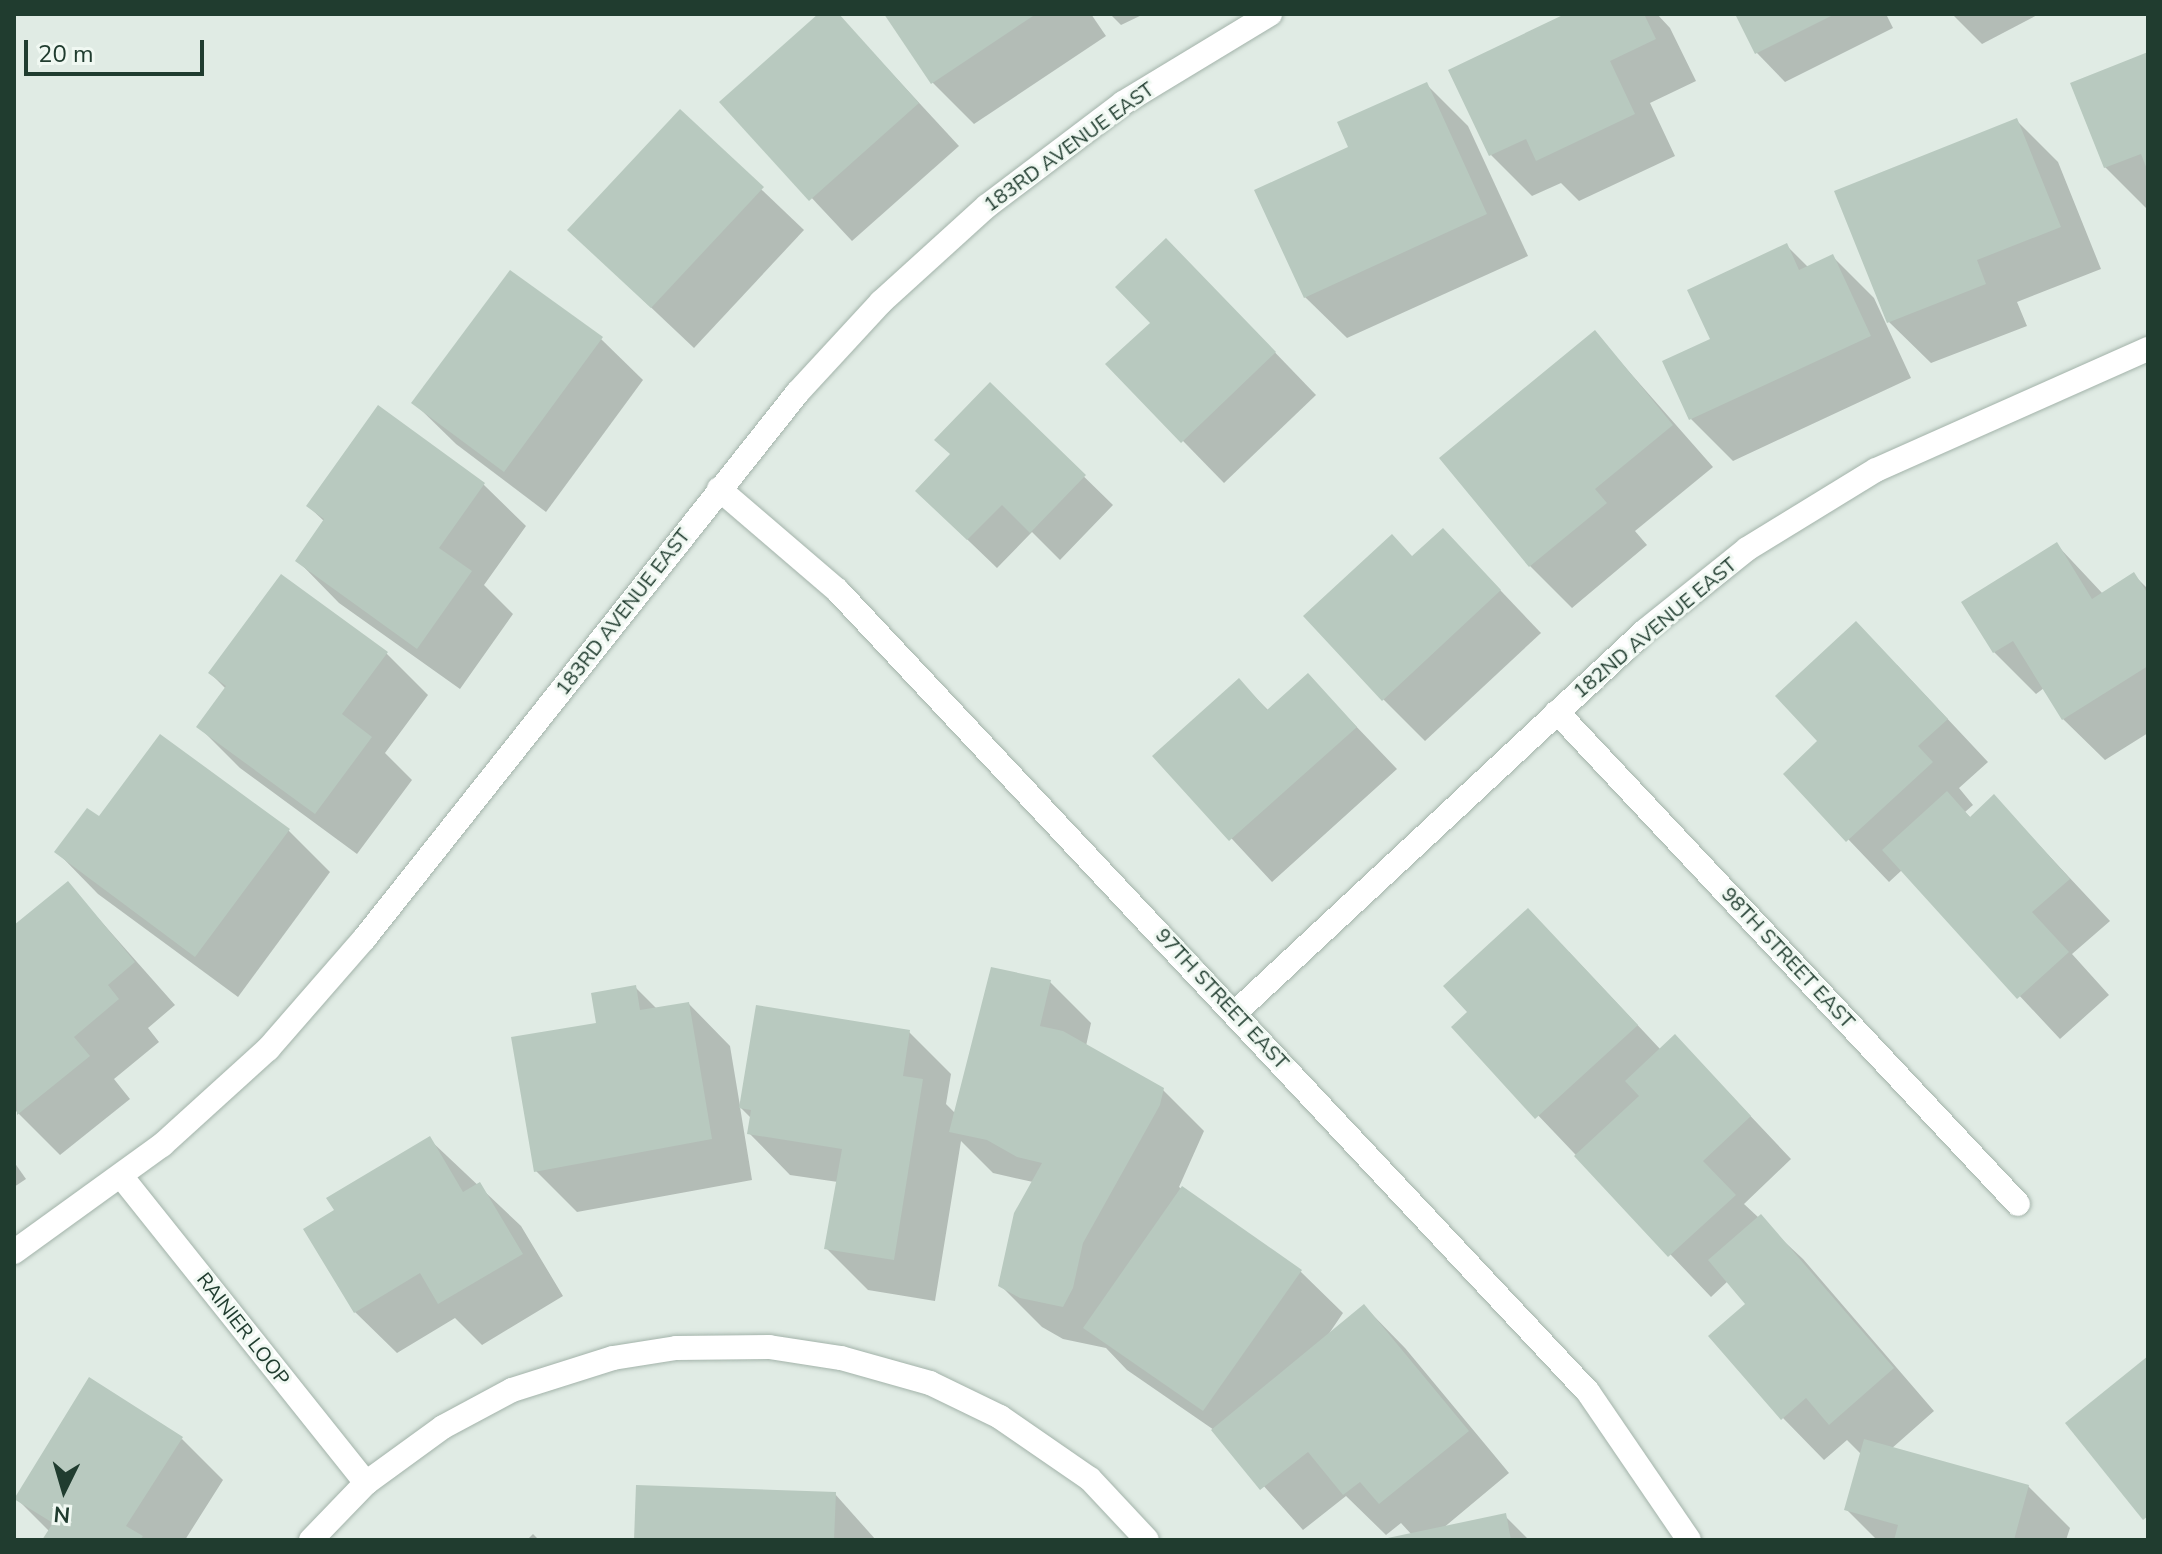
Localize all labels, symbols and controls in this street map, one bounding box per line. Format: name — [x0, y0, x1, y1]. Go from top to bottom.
scale bar — [28, 24, 208, 74]
text: 20 m — [38, 38, 94, 70]
street label: 183RD AVENUE EAST — [979, 77, 1159, 217]
street label: 183RD AVENUE EAST — [551, 524, 695, 700]
street label: 182ND AVENUE EAST — [1568, 553, 1742, 703]
street label: 98TH STREET EAST — [1717, 883, 1859, 1033]
street label: 97TH STREET EAST — [1151, 924, 1293, 1074]
street label: RAINIER LOOP — [192, 1268, 294, 1390]
north arrow — [24, 1450, 104, 1530]
text: N — [52, 1498, 71, 1530]

